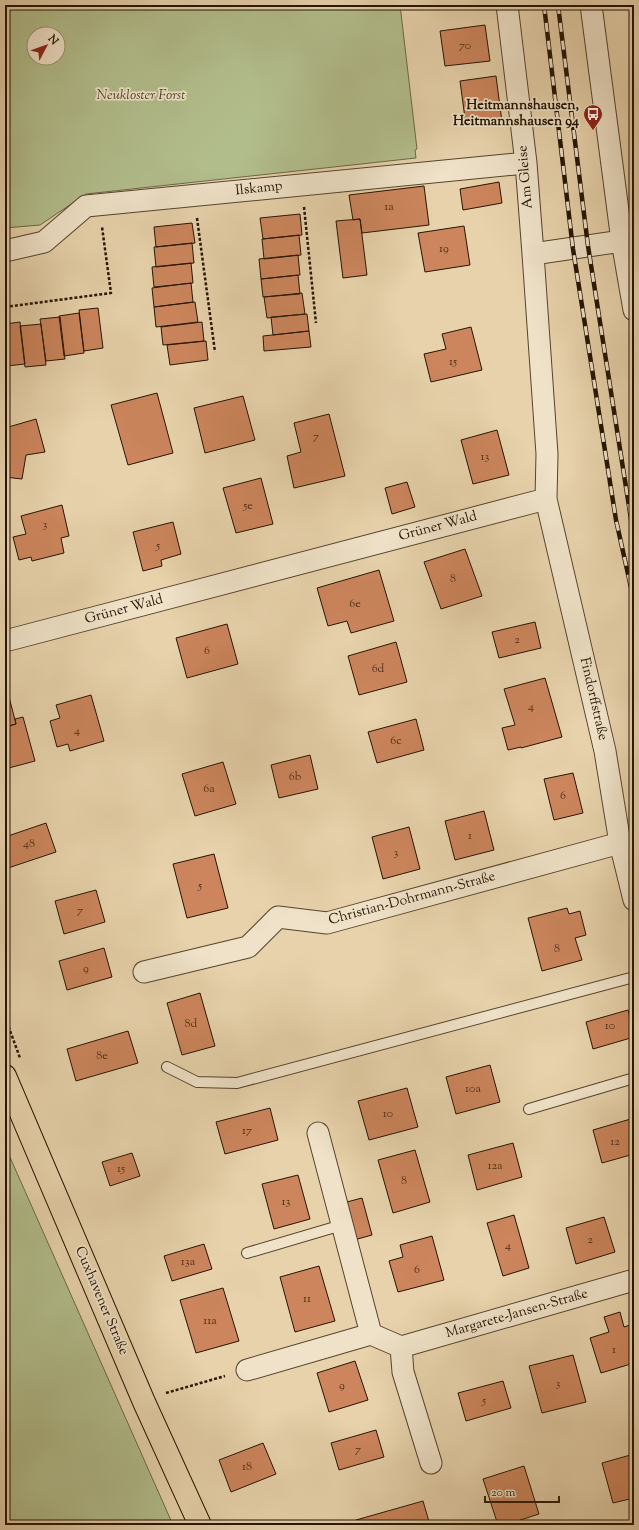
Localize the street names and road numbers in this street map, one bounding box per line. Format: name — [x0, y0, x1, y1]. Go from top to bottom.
street label: Am Gleise — [513, 144, 539, 210]
street label: Ilskamp — [234, 177, 284, 201]
street label: Grüner Wald — [397, 507, 480, 547]
street label: Grüner Wald — [83, 590, 166, 630]
street label: Findorffstraße — [574, 655, 612, 743]
street label: Christian-Dohrmann-Straße — [326, 867, 498, 931]
street label: Cuxhavener Straße — [69, 1244, 133, 1358]
street label: Margarete-Jansen-Straße — [443, 1284, 591, 1344]

